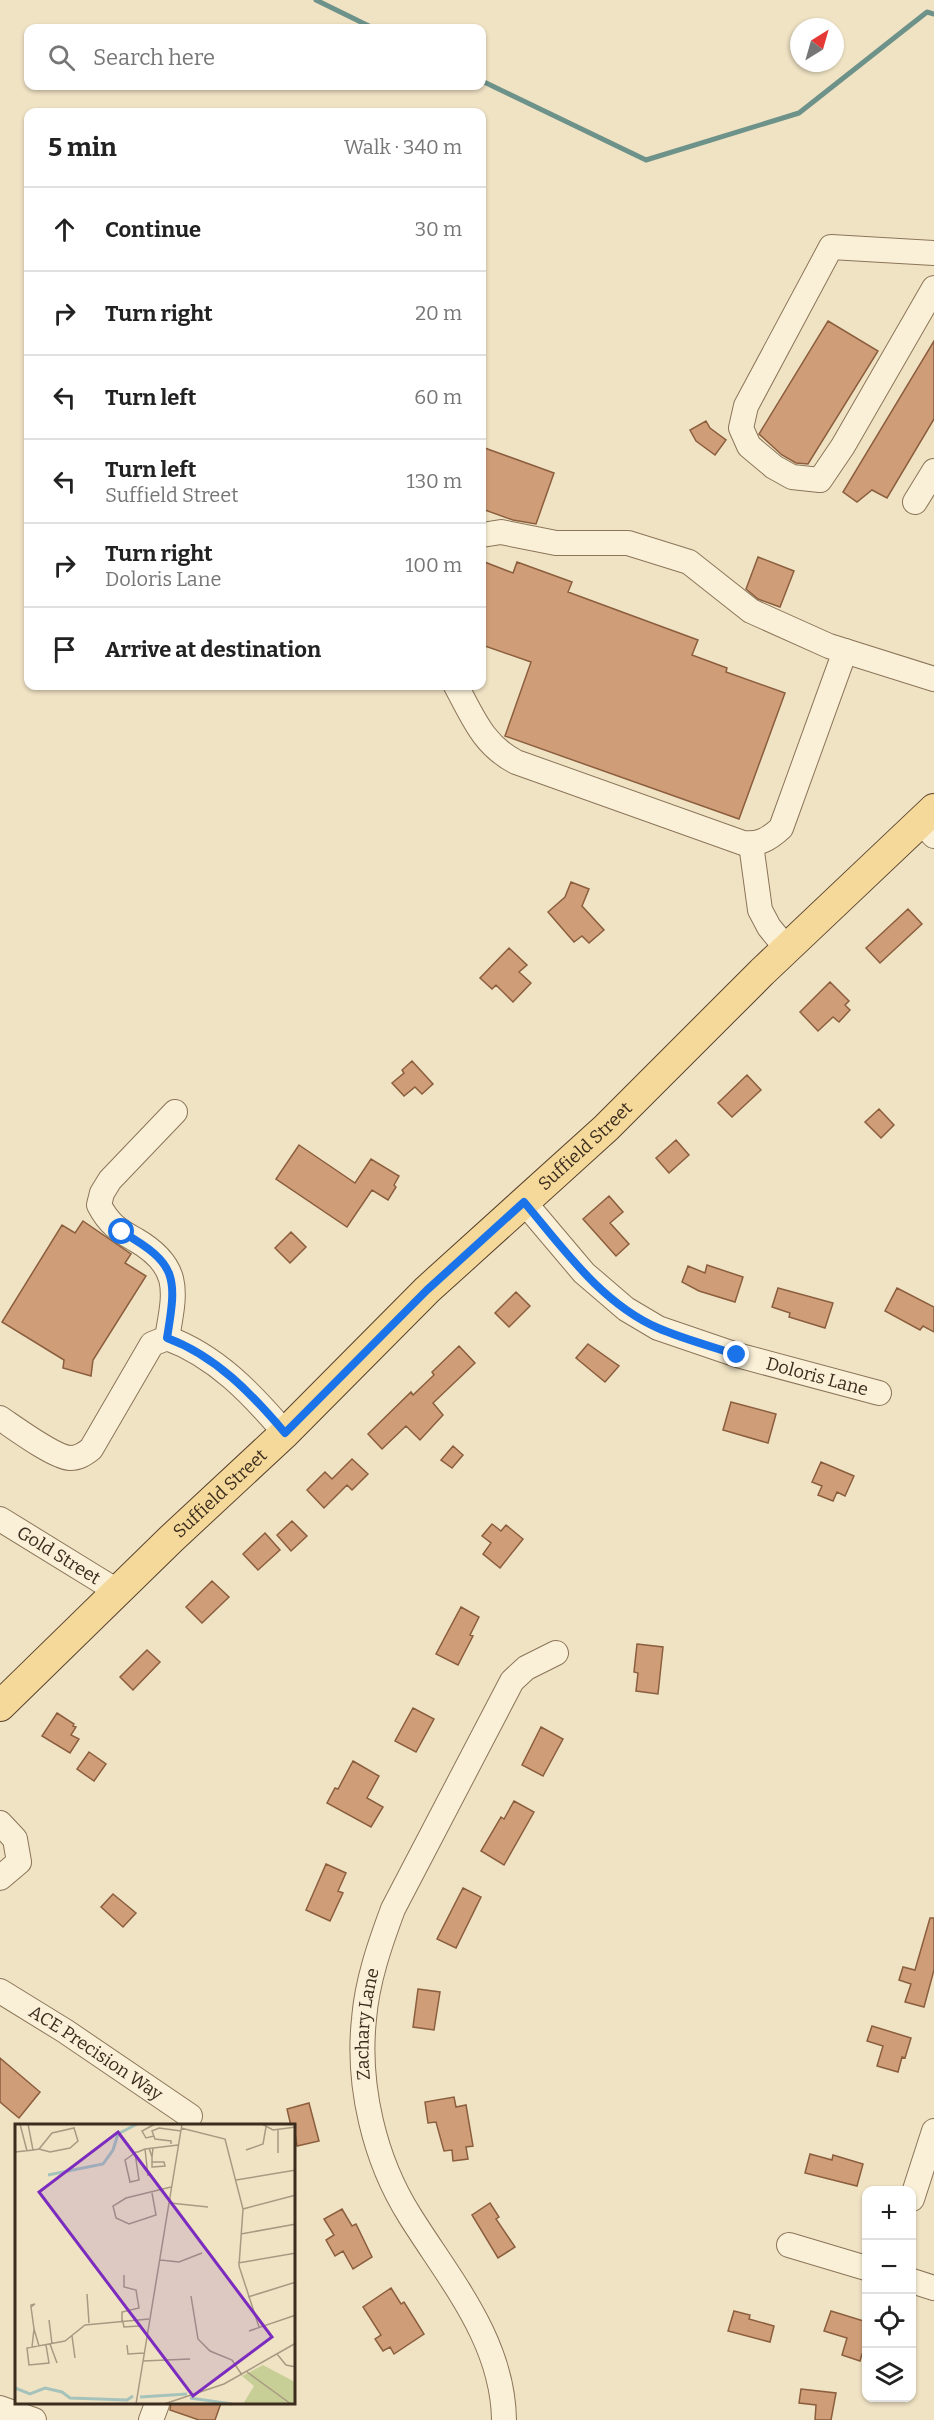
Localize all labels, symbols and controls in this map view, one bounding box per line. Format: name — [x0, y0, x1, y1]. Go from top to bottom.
north arrow — [790, 18, 844, 72]
search box — [24, 24, 486, 90]
icon: search — [45, 41, 78, 74]
text: Search here — [93, 44, 215, 71]
text: 5 min — [48, 132, 117, 163]
text: Walk · 340 m — [344, 135, 462, 159]
icon: ahead — [48, 213, 81, 246]
text: Continue — [105, 216, 201, 243]
text: 30 m — [415, 217, 462, 241]
icon: right — [48, 297, 81, 330]
text: Turn right — [105, 300, 213, 327]
text: 20 m — [415, 301, 462, 325]
icon: left — [48, 381, 81, 414]
text: Turn left — [105, 384, 197, 411]
text: 60 m — [414, 385, 462, 409]
text: Turn left — [105, 456, 197, 483]
icon: left — [48, 465, 81, 498]
text: 130 m — [407, 469, 462, 493]
text: Suffield Street — [105, 483, 238, 507]
text: Turn right — [105, 540, 213, 567]
icon: right — [48, 549, 81, 582]
text: 100 m — [405, 553, 462, 577]
text: Doloris Lane — [105, 567, 221, 591]
icon: arrive — [48, 633, 81, 666]
text: Arrive at destination — [105, 636, 321, 663]
street label: Suffield Street — [534, 1097, 637, 1195]
route start — [108, 1218, 134, 1244]
route end — [723, 1341, 749, 1367]
street label: Doloris Lane — [764, 1352, 871, 1401]
street label: Suffield Street — [169, 1444, 272, 1542]
street label: Gold Street — [13, 1521, 105, 1589]
street label: Zachary Lane — [351, 1965, 384, 2081]
street label: ACE Precision Way — [25, 2000, 167, 2105]
inset map — [15, 2124, 296, 2405]
map controls — [862, 2186, 916, 2402]
button: + — [862, 2186, 916, 2240]
button: − — [862, 2240, 916, 2294]
button: locate — [862, 2294, 916, 2348]
button: layers — [862, 2348, 916, 2402]

